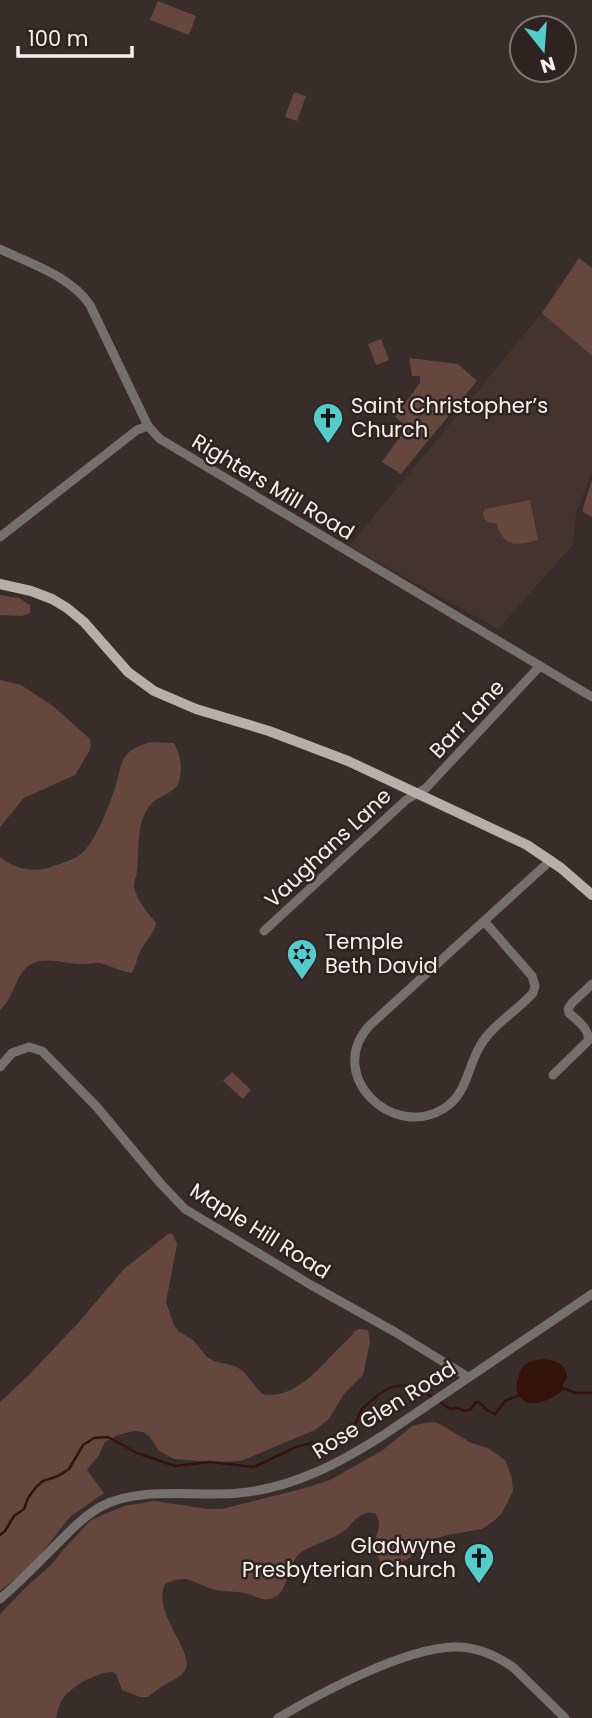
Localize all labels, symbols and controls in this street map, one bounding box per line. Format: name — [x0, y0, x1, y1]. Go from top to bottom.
scale bar — [18, 14, 131, 58]
north arrow — [508, 14, 578, 84]
text: 100 m — [28, 24, 88, 53]
text: N — [537, 50, 559, 80]
place label: Saint Christopher’s Church — [351, 391, 548, 444]
church icon: Saint Christopher’s Church — [311, 401, 345, 445]
street label: Righters Mill Road — [187, 427, 360, 546]
street label: Barr Lane — [423, 673, 511, 764]
street label: Vaughans Lane — [258, 781, 397, 914]
place label: Temple Beth David — [325, 927, 438, 980]
synagogue icon: Temple Beth David — [285, 937, 319, 981]
street label: Maple Hill Road — [185, 1176, 336, 1285]
street label: Rose Glen Road — [307, 1354, 461, 1465]
place label: Gladwyne Presbyterian Church — [242, 1531, 456, 1584]
church icon: Gladwyne Presbyterian Church — [462, 1541, 496, 1585]

